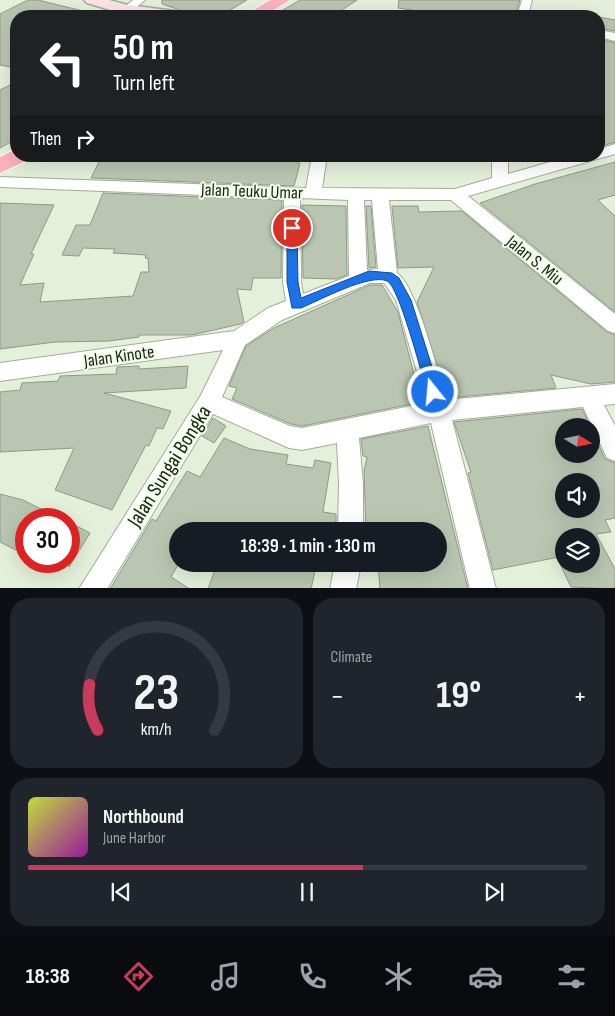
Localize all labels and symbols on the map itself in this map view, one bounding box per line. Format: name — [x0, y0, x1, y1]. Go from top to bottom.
street label: Jalan Teuku Umar — [200, 179, 303, 204]
pin — [271, 207, 313, 249]
street label: Jalan S. Miu — [501, 231, 567, 290]
street label: Jalan Kinote — [82, 341, 156, 372]
position arrow — [406, 365, 458, 417]
street label: Jalan Sungai Bongka — [122, 401, 217, 532]
north arrow — [555, 418, 600, 462]
speed limit sign: 30 — [15, 508, 80, 573]

